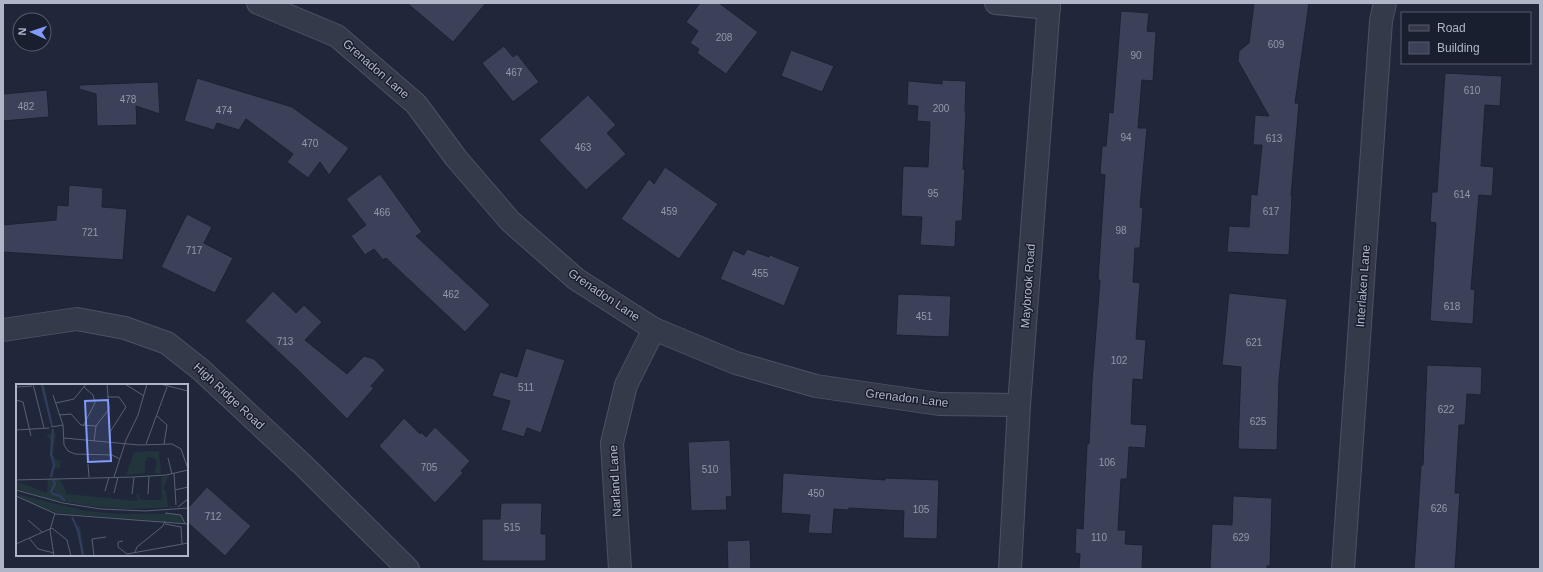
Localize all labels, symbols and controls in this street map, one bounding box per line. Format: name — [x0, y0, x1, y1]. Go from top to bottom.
north arrow — [12, 12, 52, 52]
legend — [1401, 12, 1531, 64]
text: Road — [1437, 21, 1466, 35]
text: N — [16, 27, 28, 36]
house number: 208 — [716, 32, 733, 43]
street label: Grenadon Lane — [340, 36, 412, 102]
house number: 609 — [1268, 39, 1285, 50]
text: Building — [1437, 41, 1480, 55]
house number: 90 — [1130, 50, 1142, 61]
house number: 467 — [506, 67, 523, 78]
house number: 610 — [1464, 85, 1481, 96]
house number: 478 — [120, 94, 137, 105]
house number: 482 — [18, 101, 35, 112]
house number: 200 — [933, 103, 950, 114]
house number: 474 — [216, 105, 233, 116]
house number: 94 — [1120, 132, 1132, 143]
house number: 613 — [1266, 133, 1283, 144]
house number: 470 — [302, 138, 319, 149]
house number: 463 — [575, 142, 592, 153]
house number: 95 — [927, 188, 939, 199]
house number: 614 — [1454, 189, 1471, 200]
house number: 459 — [661, 206, 678, 217]
house number: 617 — [1263, 206, 1280, 217]
house number: 466 — [374, 207, 391, 218]
house number: 98 — [1115, 225, 1127, 236]
house number: 721 — [82, 227, 99, 238]
street label: Maybrook Road — [1018, 243, 1038, 329]
street label: Interlaken Lane — [1353, 244, 1373, 328]
house number: 717 — [186, 245, 203, 256]
street label: Grenadon Lane — [566, 266, 643, 324]
house number: 455 — [752, 268, 769, 279]
house number: 462 — [443, 289, 460, 300]
house number: 618 — [1444, 301, 1461, 312]
house number: 451 — [916, 311, 933, 322]
house number: 713 — [277, 336, 294, 347]
house number: 621 — [1246, 337, 1263, 348]
house number: 102 — [1111, 355, 1128, 366]
street label: High Ridge Road — [191, 360, 267, 432]
house number: 511 — [518, 382, 534, 393]
inset map — [16, 384, 188, 556]
street label: Grenadon Lane — [865, 386, 950, 410]
house number: 622 — [1438, 404, 1455, 415]
house number: 625 — [1250, 416, 1267, 427]
street label: Narland Lane — [606, 444, 624, 517]
house number: 106 — [1099, 457, 1116, 468]
house number: 705 — [421, 462, 438, 473]
house number: 510 — [702, 464, 719, 475]
house number: 450 — [808, 488, 825, 499]
house number: 626 — [1431, 503, 1448, 514]
house number: 105 — [913, 504, 930, 515]
house number: 712 — [205, 511, 222, 522]
house number: 515 — [504, 522, 521, 533]
house number: 110 — [1091, 532, 1107, 543]
house number: 629 — [1233, 532, 1250, 543]

